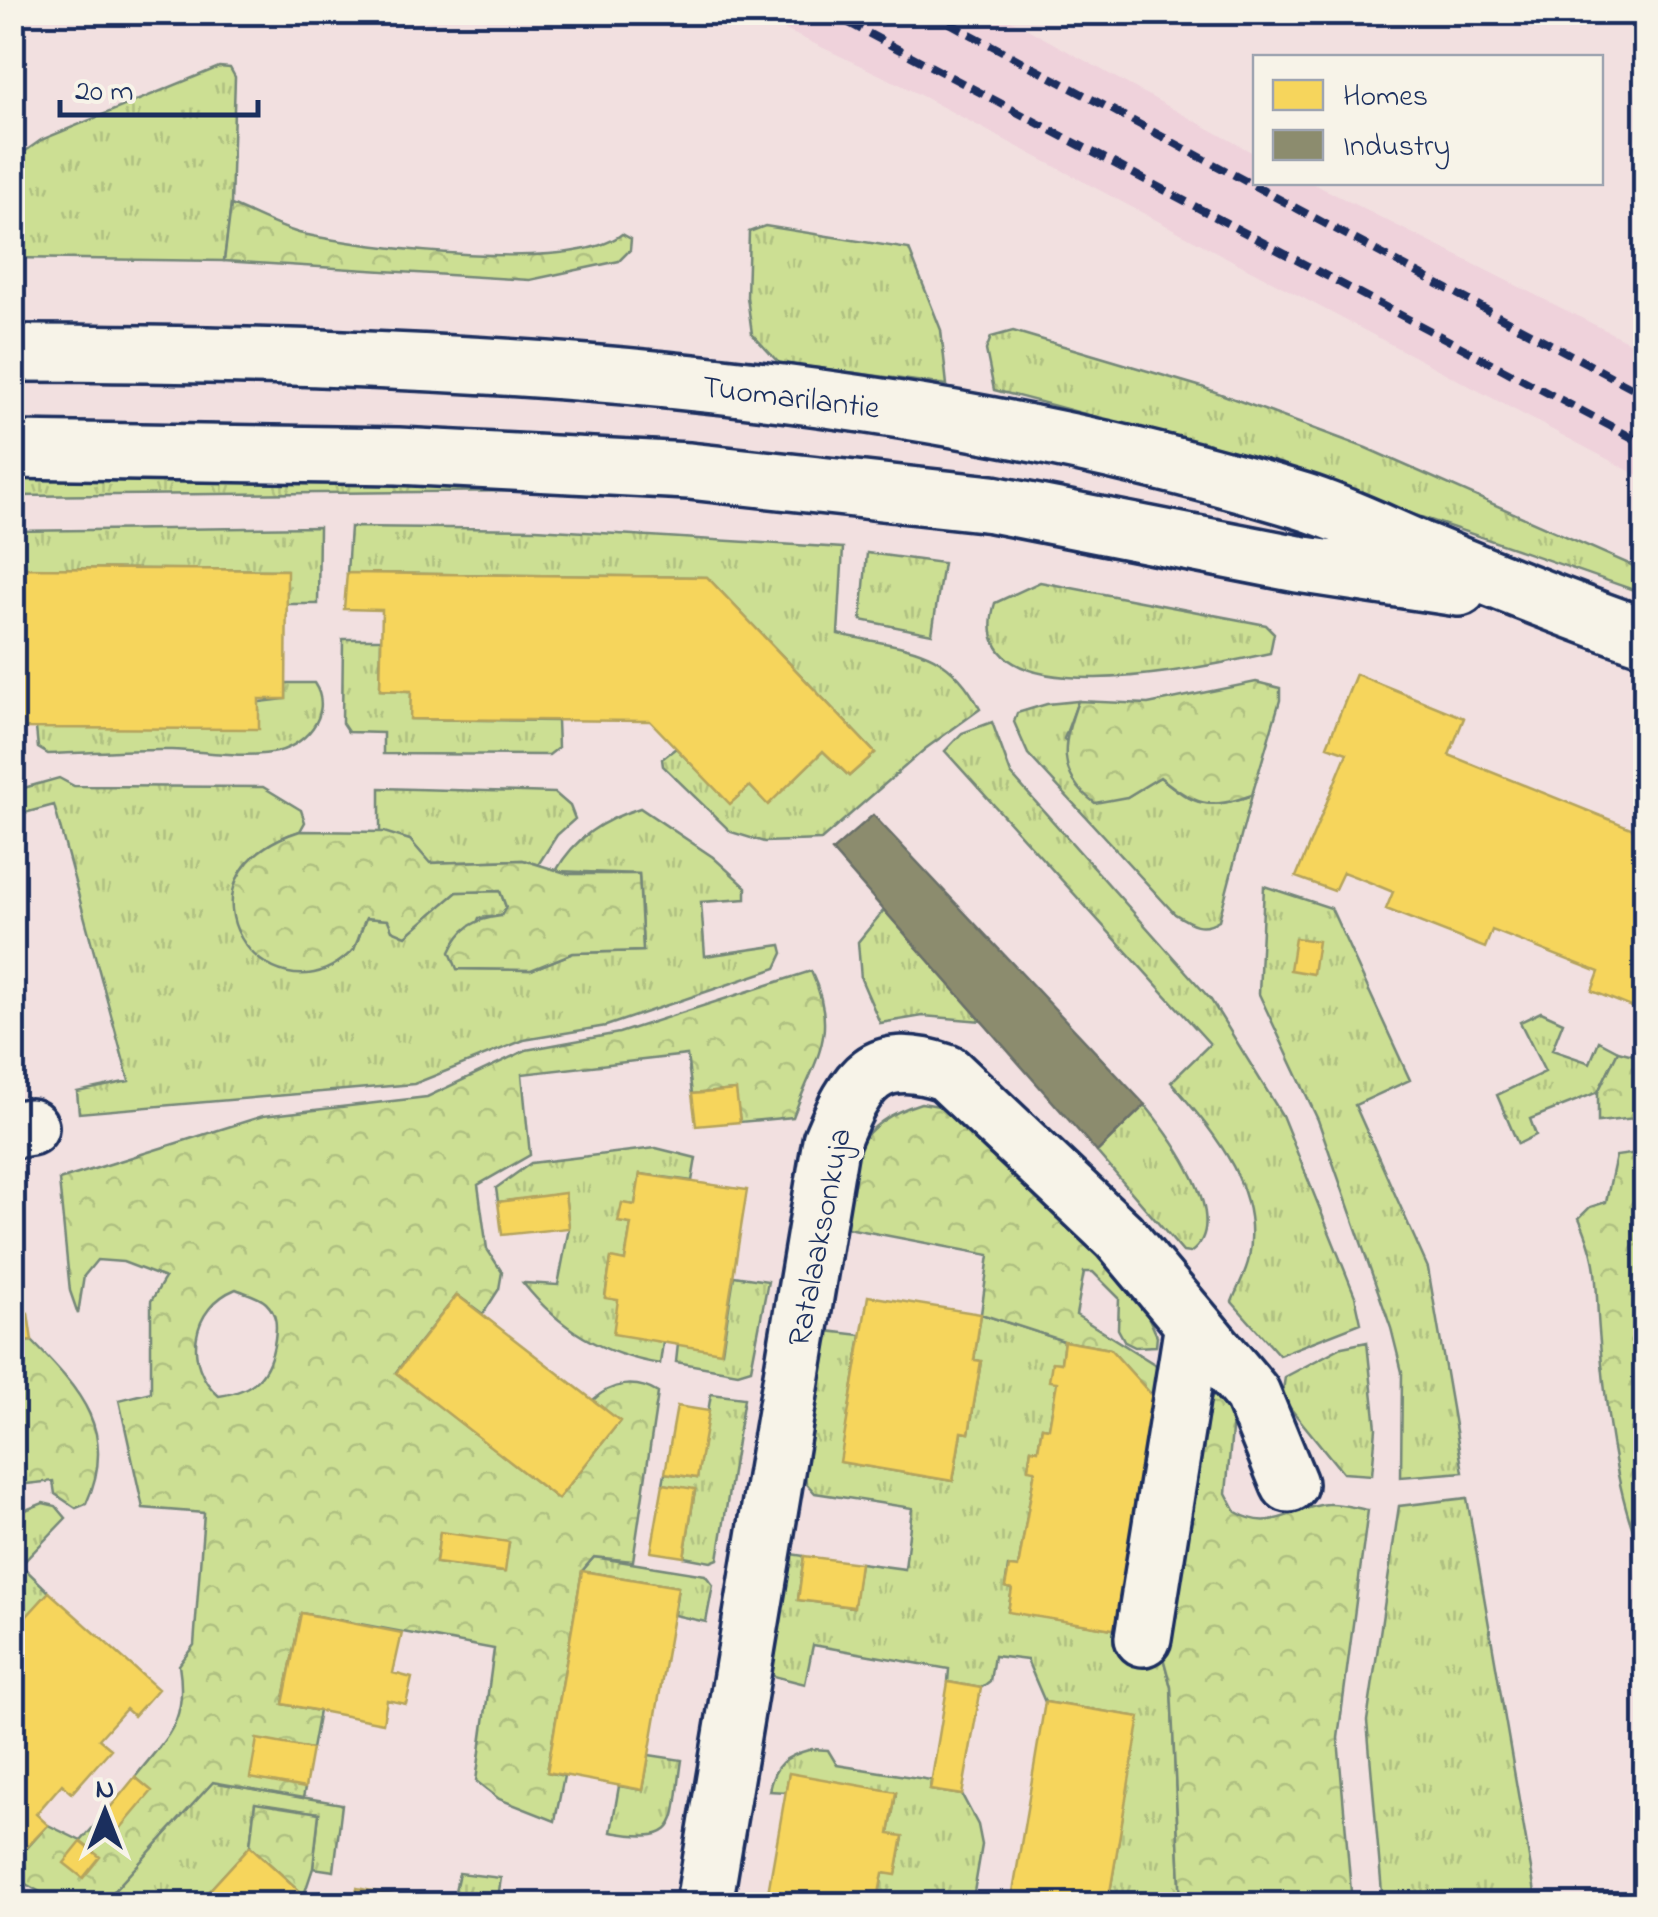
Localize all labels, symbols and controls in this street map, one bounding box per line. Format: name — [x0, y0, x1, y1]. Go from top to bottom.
scale bar — [60, 55, 258, 117]
legend — [1253, 55, 1603, 185]
text: 20 m — [75, 71, 134, 115]
text: Homes — [1343, 76, 1428, 120]
text: Industry — [1343, 126, 1450, 170]
street label: Tuomarilantie — [699, 365, 883, 434]
street label: Ratalaaksonkuja — [777, 1124, 866, 1351]
north arrow — [55, 1762, 155, 1862]
text: N — [96, 1770, 114, 1811]

